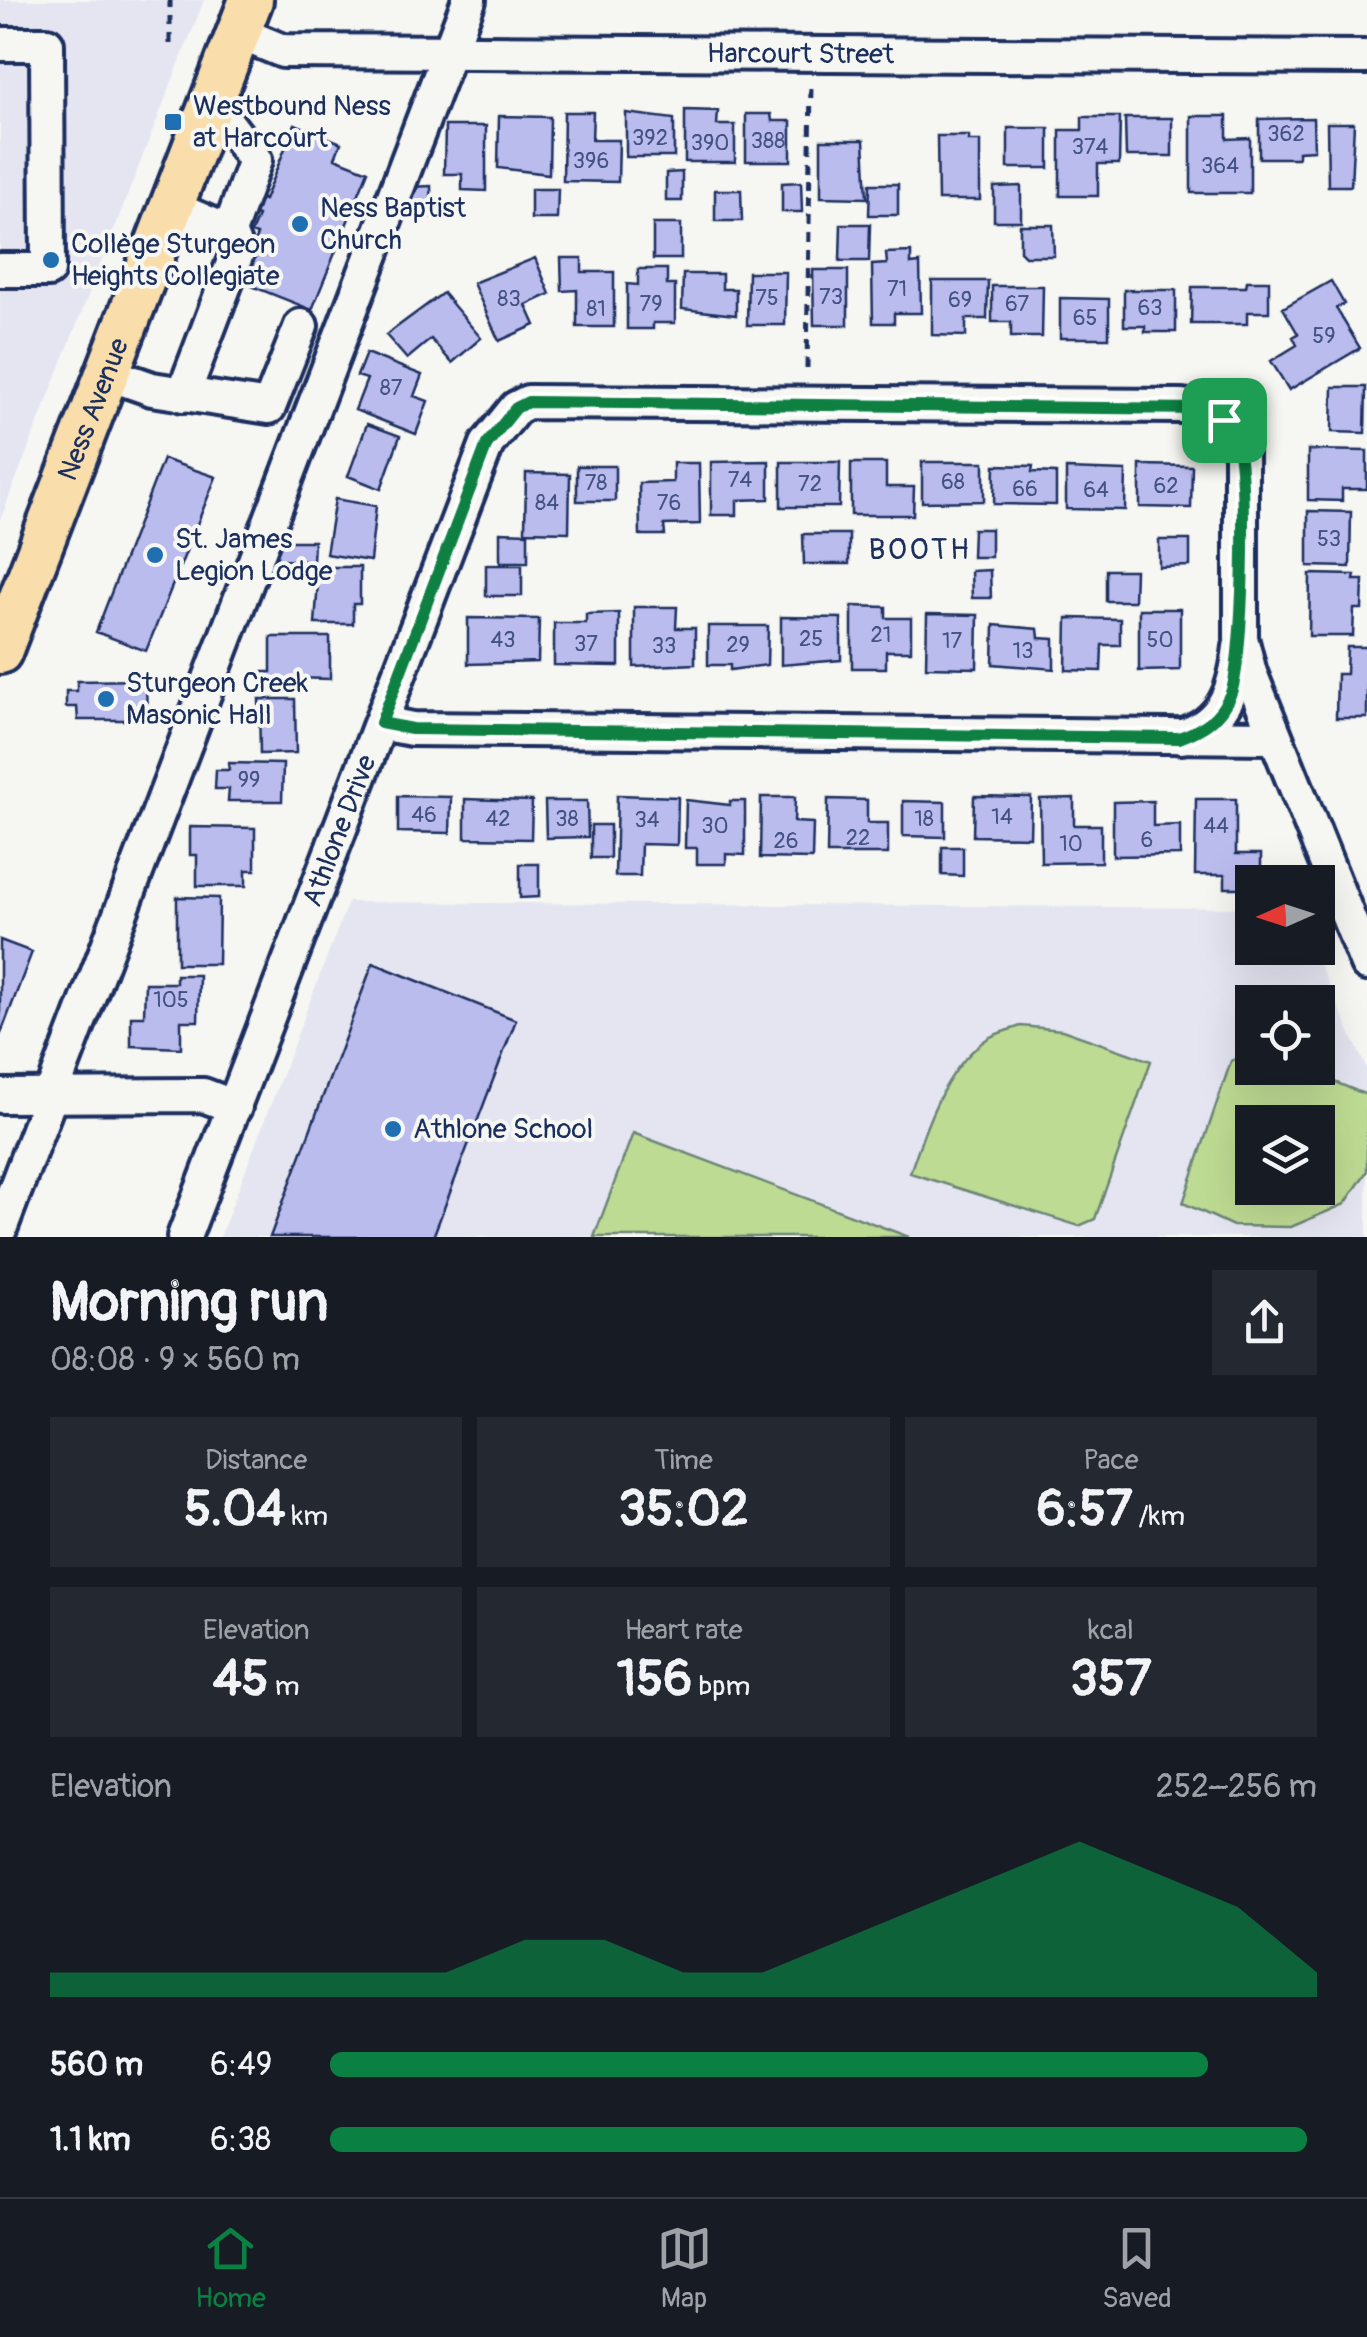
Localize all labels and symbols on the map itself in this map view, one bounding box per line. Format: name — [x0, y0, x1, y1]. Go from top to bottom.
street label: Harcourt Street — [707, 36, 895, 72]
place label: Westbound Ness at Harcourt — [193, 89, 391, 156]
marker: Westbound Ness at Harcourt — [162, 111, 184, 133]
house number: 362 — [1267, 120, 1305, 148]
house number: 392 — [632, 124, 668, 152]
house number: 388 — [751, 127, 785, 155]
house number: 390 — [691, 129, 729, 157]
house number: 374 — [1072, 133, 1109, 161]
house number: 396 — [573, 147, 609, 175]
house number: 364 — [1201, 152, 1239, 180]
place label: Ness Baptist Church — [320, 191, 467, 258]
marker: Ness Baptist Church — [289, 213, 311, 235]
place label: Collège Sturgeon Heights Collegiate — [71, 227, 280, 294]
marker: Collège Sturgeon Heights Collegiate — [40, 249, 62, 271]
house number: 71 — [887, 275, 907, 303]
house number: 73 — [819, 283, 843, 311]
house number: 75 — [755, 284, 779, 312]
house number: 83 — [497, 285, 521, 313]
house number: 69 — [948, 286, 972, 314]
house number: 79 — [640, 290, 662, 318]
house number: 67 — [1005, 290, 1029, 318]
house number: 63 — [1137, 294, 1163, 322]
house number: 81 — [586, 295, 606, 323]
house number: 65 — [1073, 304, 1097, 332]
house number: 59 — [1312, 322, 1336, 350]
street label: Ness Avenue — [50, 333, 137, 486]
house number: 87 — [380, 374, 403, 402]
pin — [1182, 378, 1267, 463]
house number: 74 — [728, 466, 752, 494]
house number: 68 — [941, 468, 965, 496]
house number: 78 — [585, 469, 607, 497]
house number: 72 — [798, 470, 822, 498]
house number: 62 — [1153, 472, 1179, 500]
house number: 66 — [1012, 475, 1038, 503]
house number: 64 — [1083, 476, 1109, 504]
house number: 84 — [535, 489, 559, 517]
house number: 76 — [657, 489, 681, 517]
place label: St. James Legion Lodge — [175, 522, 333, 589]
house number: 53 — [1317, 525, 1341, 553]
district label: BOOTH — [868, 531, 972, 568]
marker: St. James Legion Lodge — [144, 544, 166, 566]
house number: 21 — [871, 621, 891, 649]
house number: 25 — [799, 625, 823, 653]
house number: 43 — [490, 626, 516, 654]
house number: 50 — [1147, 626, 1173, 654]
house number: 17 — [942, 627, 962, 655]
house number: 37 — [574, 630, 598, 658]
house number: 29 — [726, 631, 750, 659]
house number: 33 — [652, 632, 676, 660]
house number: 13 — [1013, 637, 1033, 665]
place label: Sturgeon Creek Masonic Hall — [126, 666, 309, 733]
marker: Sturgeon Creek Masonic Hall — [95, 688, 117, 710]
street label: Athlone Drive — [294, 750, 384, 911]
house number: 99 — [238, 766, 260, 794]
house number: 46 — [411, 801, 437, 829]
house number: 14 — [991, 803, 1013, 831]
house number: 42 — [485, 805, 511, 833]
house number: 38 — [555, 805, 579, 833]
house number: 18 — [914, 805, 934, 833]
house number: 34 — [634, 806, 660, 834]
house number: 30 — [701, 812, 729, 840]
house number: 44 — [1203, 812, 1229, 840]
house number: 22 — [846, 824, 870, 852]
house number: 6 — [1141, 826, 1153, 854]
house number: 26 — [773, 827, 799, 855]
house number: 10 — [1059, 830, 1083, 858]
north arrow — [1235, 865, 1335, 965]
house number: 105 — [153, 986, 189, 1014]
place label: Athlone School — [413, 1112, 593, 1147]
marker: Athlone School — [382, 1118, 404, 1140]

